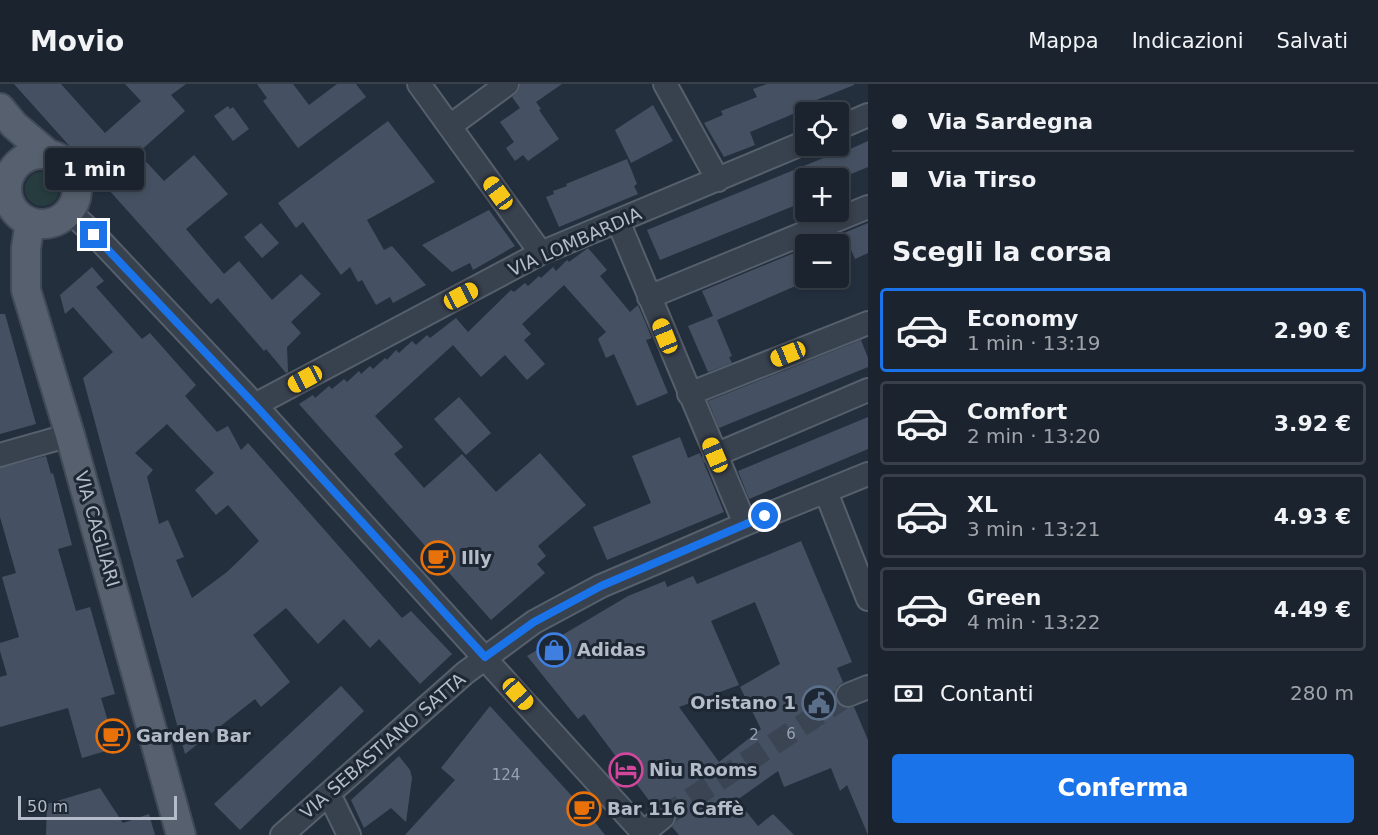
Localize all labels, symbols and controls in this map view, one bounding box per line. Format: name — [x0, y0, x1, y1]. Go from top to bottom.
text: Movio — [30, 25, 124, 58]
text: Mappa — [1028, 29, 1099, 53]
text: Indicazioni — [1132, 29, 1244, 53]
text: Salvati — [1277, 29, 1348, 53]
map controls — [795, 102, 849, 288]
button: locate — [795, 102, 849, 156]
text: Via Sardegna — [928, 109, 1093, 134]
callout: 1 min — [44, 148, 144, 190]
text: 1 min — [63, 157, 126, 181]
text: Via Tirso — [928, 167, 1036, 192]
button: + — [795, 168, 849, 222]
car — [480, 173, 516, 213]
street label: VIA LOMBARDIA — [505, 203, 645, 280]
route end — [80, 221, 107, 248]
button: − — [795, 234, 849, 288]
text: Scegli la corsa — [892, 236, 1112, 267]
car — [441, 280, 481, 312]
icon: car — [895, 303, 949, 357]
text: Economy — [967, 306, 1078, 331]
car — [650, 316, 680, 356]
text: 2.90 € — [1274, 318, 1351, 343]
text: 1 min · 13:19 — [967, 331, 1101, 355]
car — [768, 339, 808, 369]
car — [285, 363, 325, 395]
icon: car — [895, 396, 949, 450]
text: Comfort — [967, 399, 1067, 424]
text: 3.92 € — [1274, 411, 1351, 436]
text: 2 min · 13:20 — [967, 424, 1101, 448]
car — [700, 435, 730, 475]
street label: VIA CAGLIARI — [71, 468, 124, 589]
icon: car — [895, 489, 949, 543]
text: XL — [967, 492, 998, 517]
route start — [751, 502, 778, 529]
text: 4.93 € — [1274, 504, 1351, 529]
text: 3 min · 13:21 — [967, 517, 1101, 541]
cafe icon: Illy — [420, 540, 456, 576]
place label: Illy — [461, 547, 492, 568]
icon: car — [895, 582, 949, 636]
text: Green — [967, 585, 1041, 610]
text: 4.49 € — [1274, 597, 1351, 622]
text: 4 min · 13:22 — [967, 610, 1101, 634]
shop icon: Adidas — [536, 632, 572, 668]
place label: Adidas — [577, 639, 646, 660]
street label: VIA SEBASTIANO SATTA — [296, 668, 470, 823]
car — [499, 675, 537, 713]
icon: cash — [892, 677, 925, 710]
text: Contanti — [940, 681, 1034, 706]
text: 280 m — [1290, 681, 1354, 705]
public building icon: Oristano 1 — [801, 685, 837, 721]
place label: Oristano 1 — [690, 692, 796, 713]
cafe icon: Garden Bar — [95, 718, 131, 754]
place label: Garden Bar — [136, 725, 251, 746]
house number: 6 — [786, 725, 796, 743]
house number: 2 — [749, 726, 759, 744]
hotel icon: Niu Rooms — [608, 752, 644, 788]
button: Conferma — [892, 754, 1354, 823]
place label: Niu Rooms — [649, 759, 757, 780]
house number: 124 — [492, 766, 520, 784]
cafe icon: Bar 116 Caffè — [566, 791, 602, 827]
scale bar — [18, 793, 177, 820]
text: 50 m — [27, 797, 68, 816]
place label: Bar 116 Caffè — [607, 798, 744, 819]

